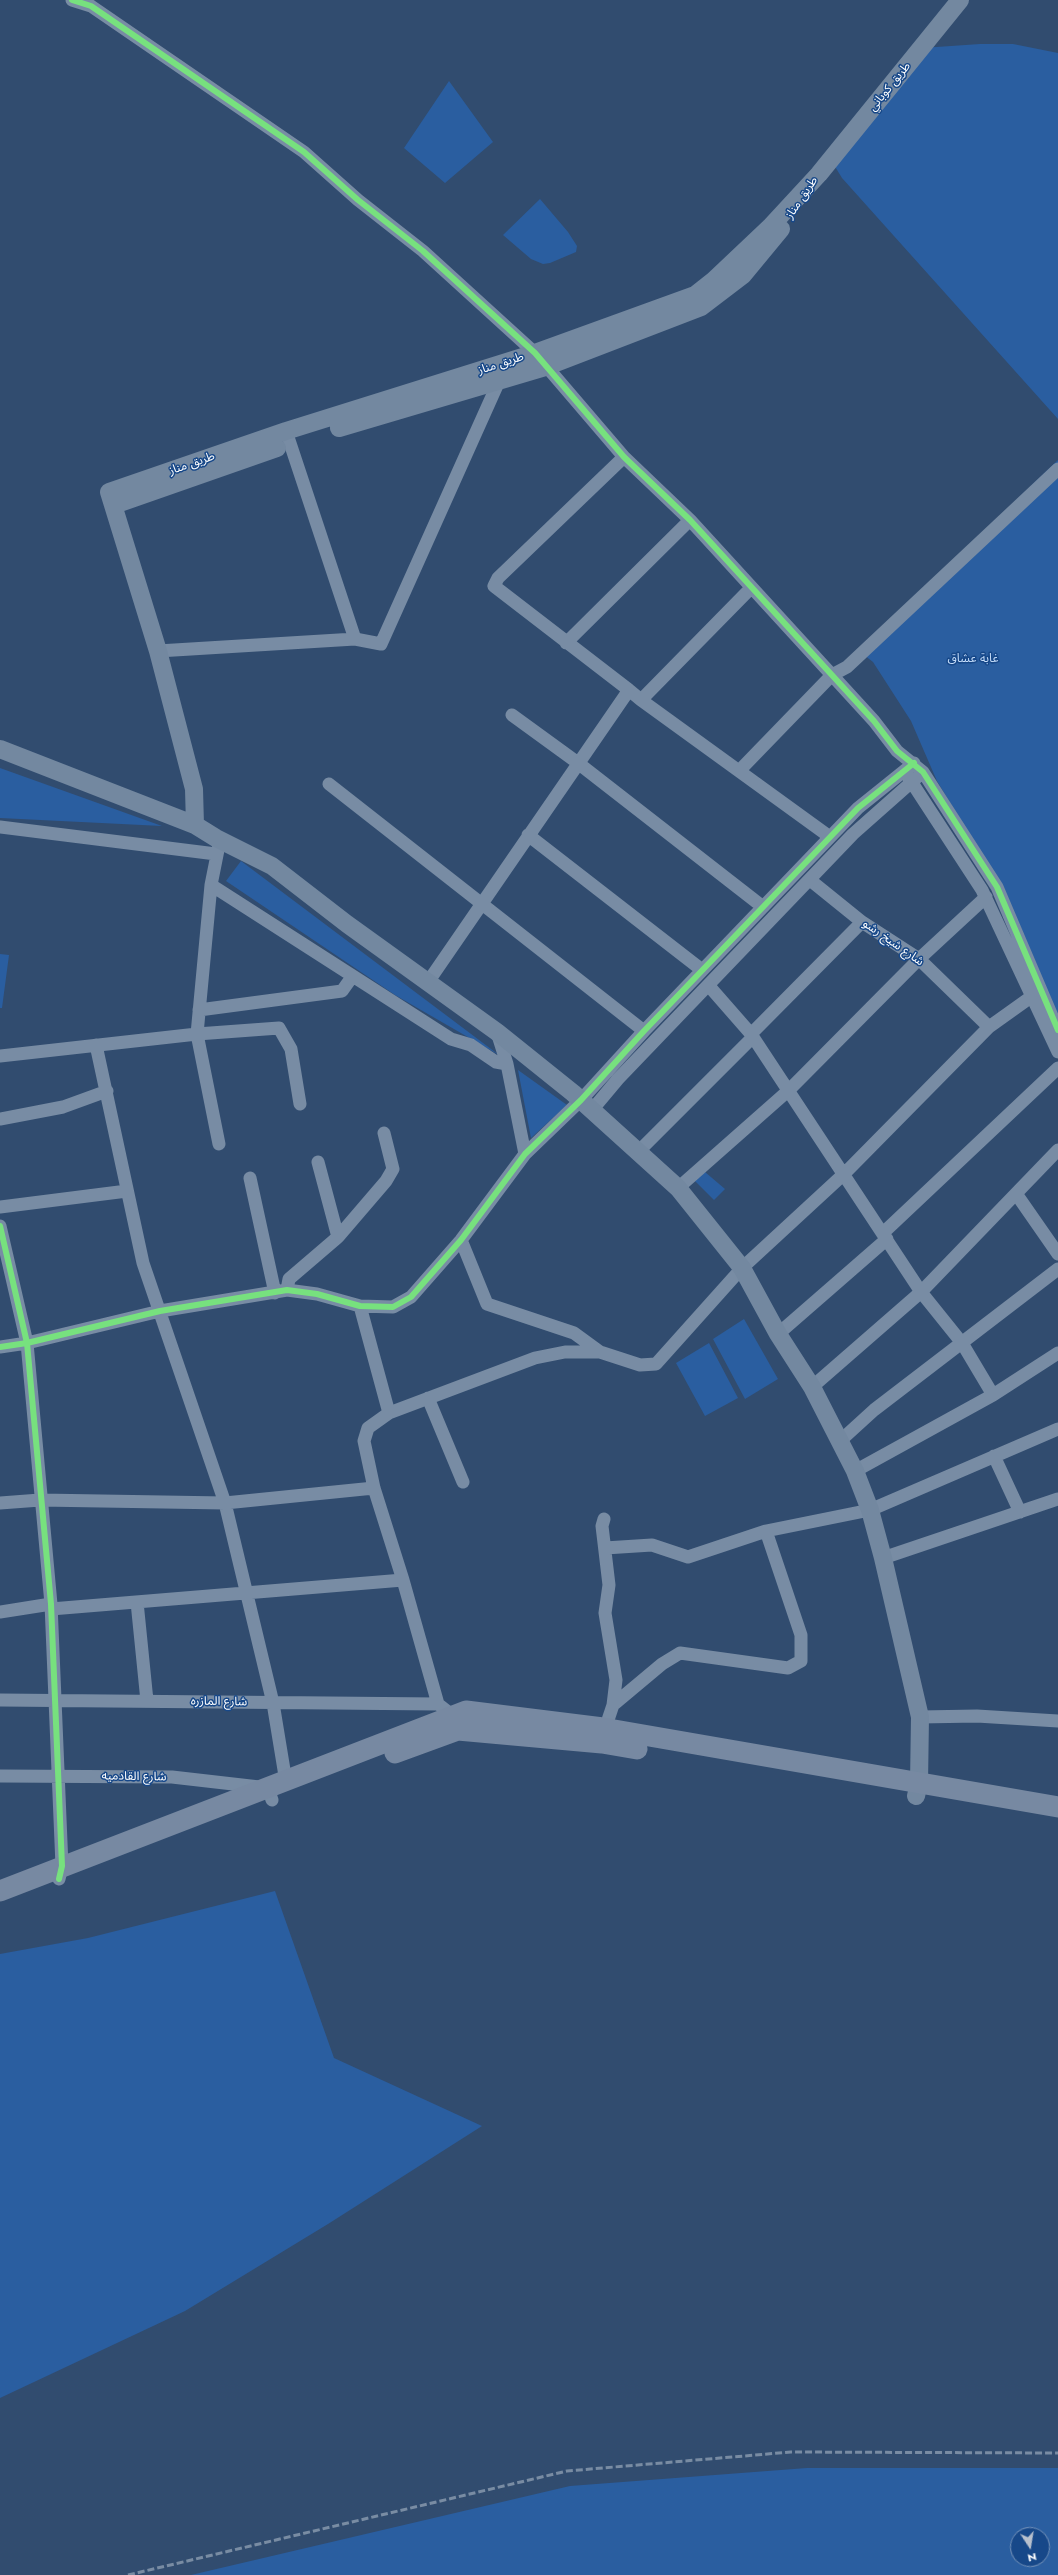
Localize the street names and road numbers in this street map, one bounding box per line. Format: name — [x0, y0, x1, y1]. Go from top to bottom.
street label: طريق كوباني — [866, 60, 914, 114]
street label: طريق مناز — [783, 174, 821, 222]
street label: طريق مناز — [476, 350, 526, 378]
street label: طريق مناز — [167, 449, 217, 479]
street label: شارع شيخ رشو — [860, 917, 926, 969]
street label: شارع المازره — [191, 1694, 247, 1710]
street label: شارع القادميه — [102, 1769, 166, 1785]

